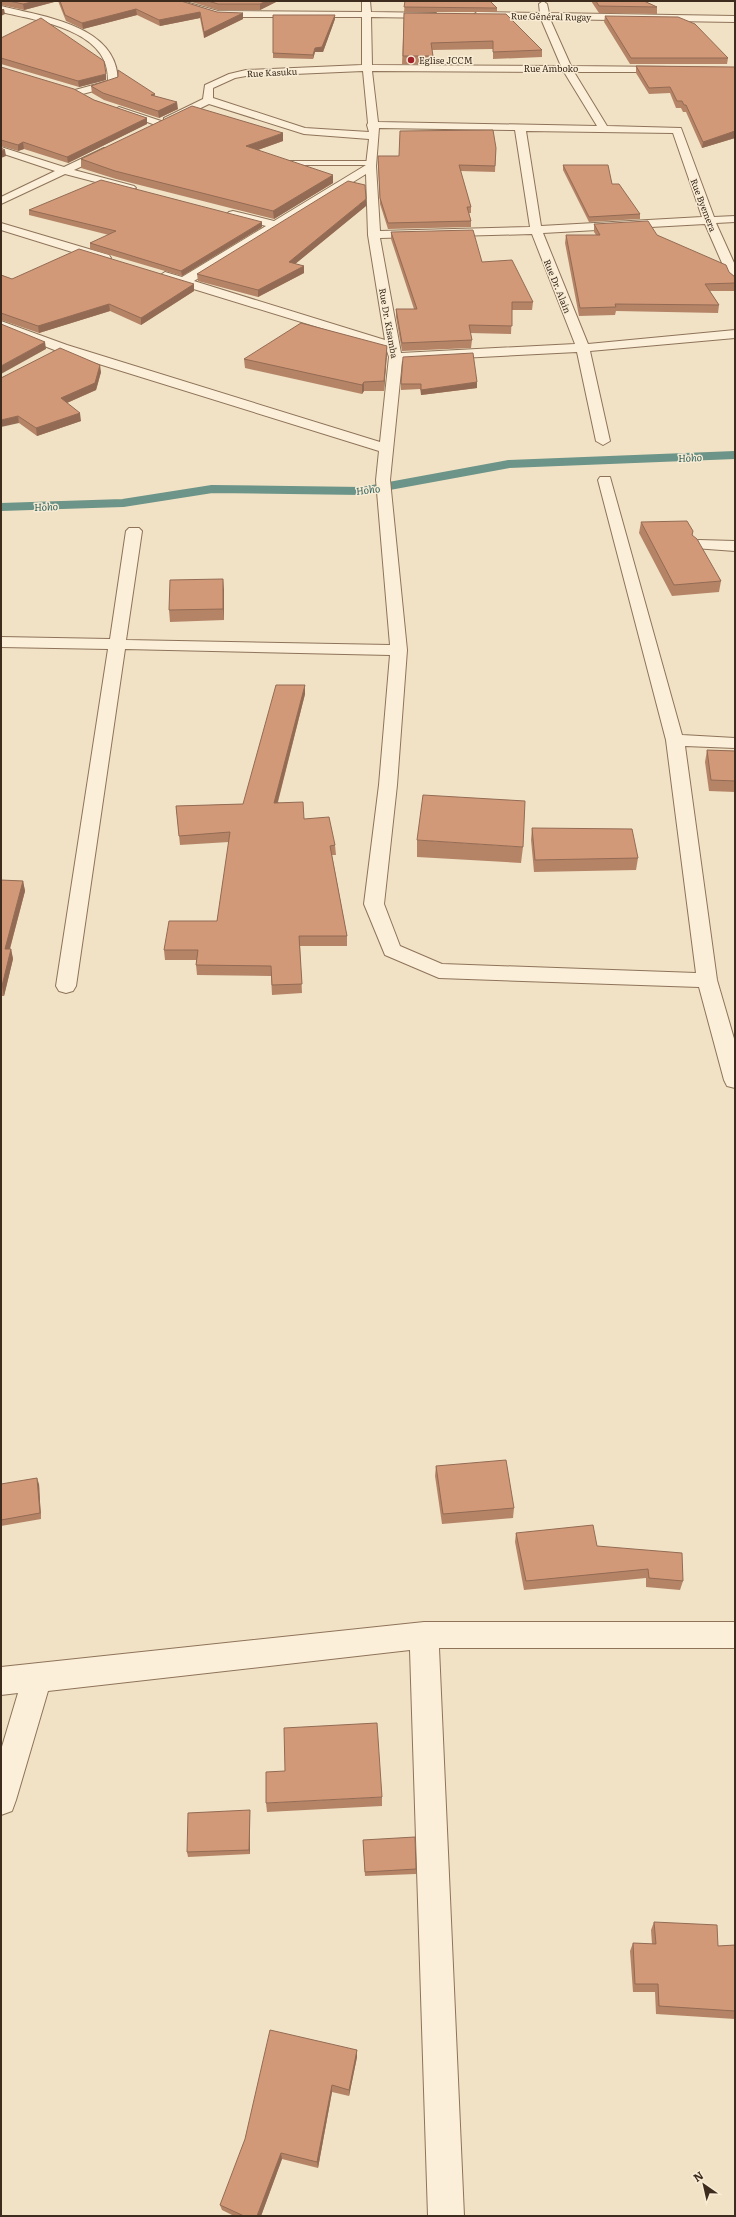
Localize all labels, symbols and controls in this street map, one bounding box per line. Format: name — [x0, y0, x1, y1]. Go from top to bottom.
street label: Rue Général Rugay — [511, 8, 592, 24]
place label: Eglise JCCM — [419, 53, 473, 67]
marker: Eglise JCCM — [406, 55, 416, 65]
street label: Rue Amboko — [524, 61, 578, 75]
street label: Rue Kasuku — [246, 64, 298, 80]
street label: Rue Byemera — [687, 176, 721, 234]
street label: Rue Dr. Alain — [541, 257, 575, 315]
street label: Rue Dr. Kisamba — [376, 287, 402, 359]
water label: Hoho — [678, 449, 702, 465]
water label: Hoho — [355, 480, 381, 498]
water label: Hoho — [34, 498, 58, 514]
north arrow — [684, 2165, 724, 2205]
text: N — [690, 2167, 706, 2185]

